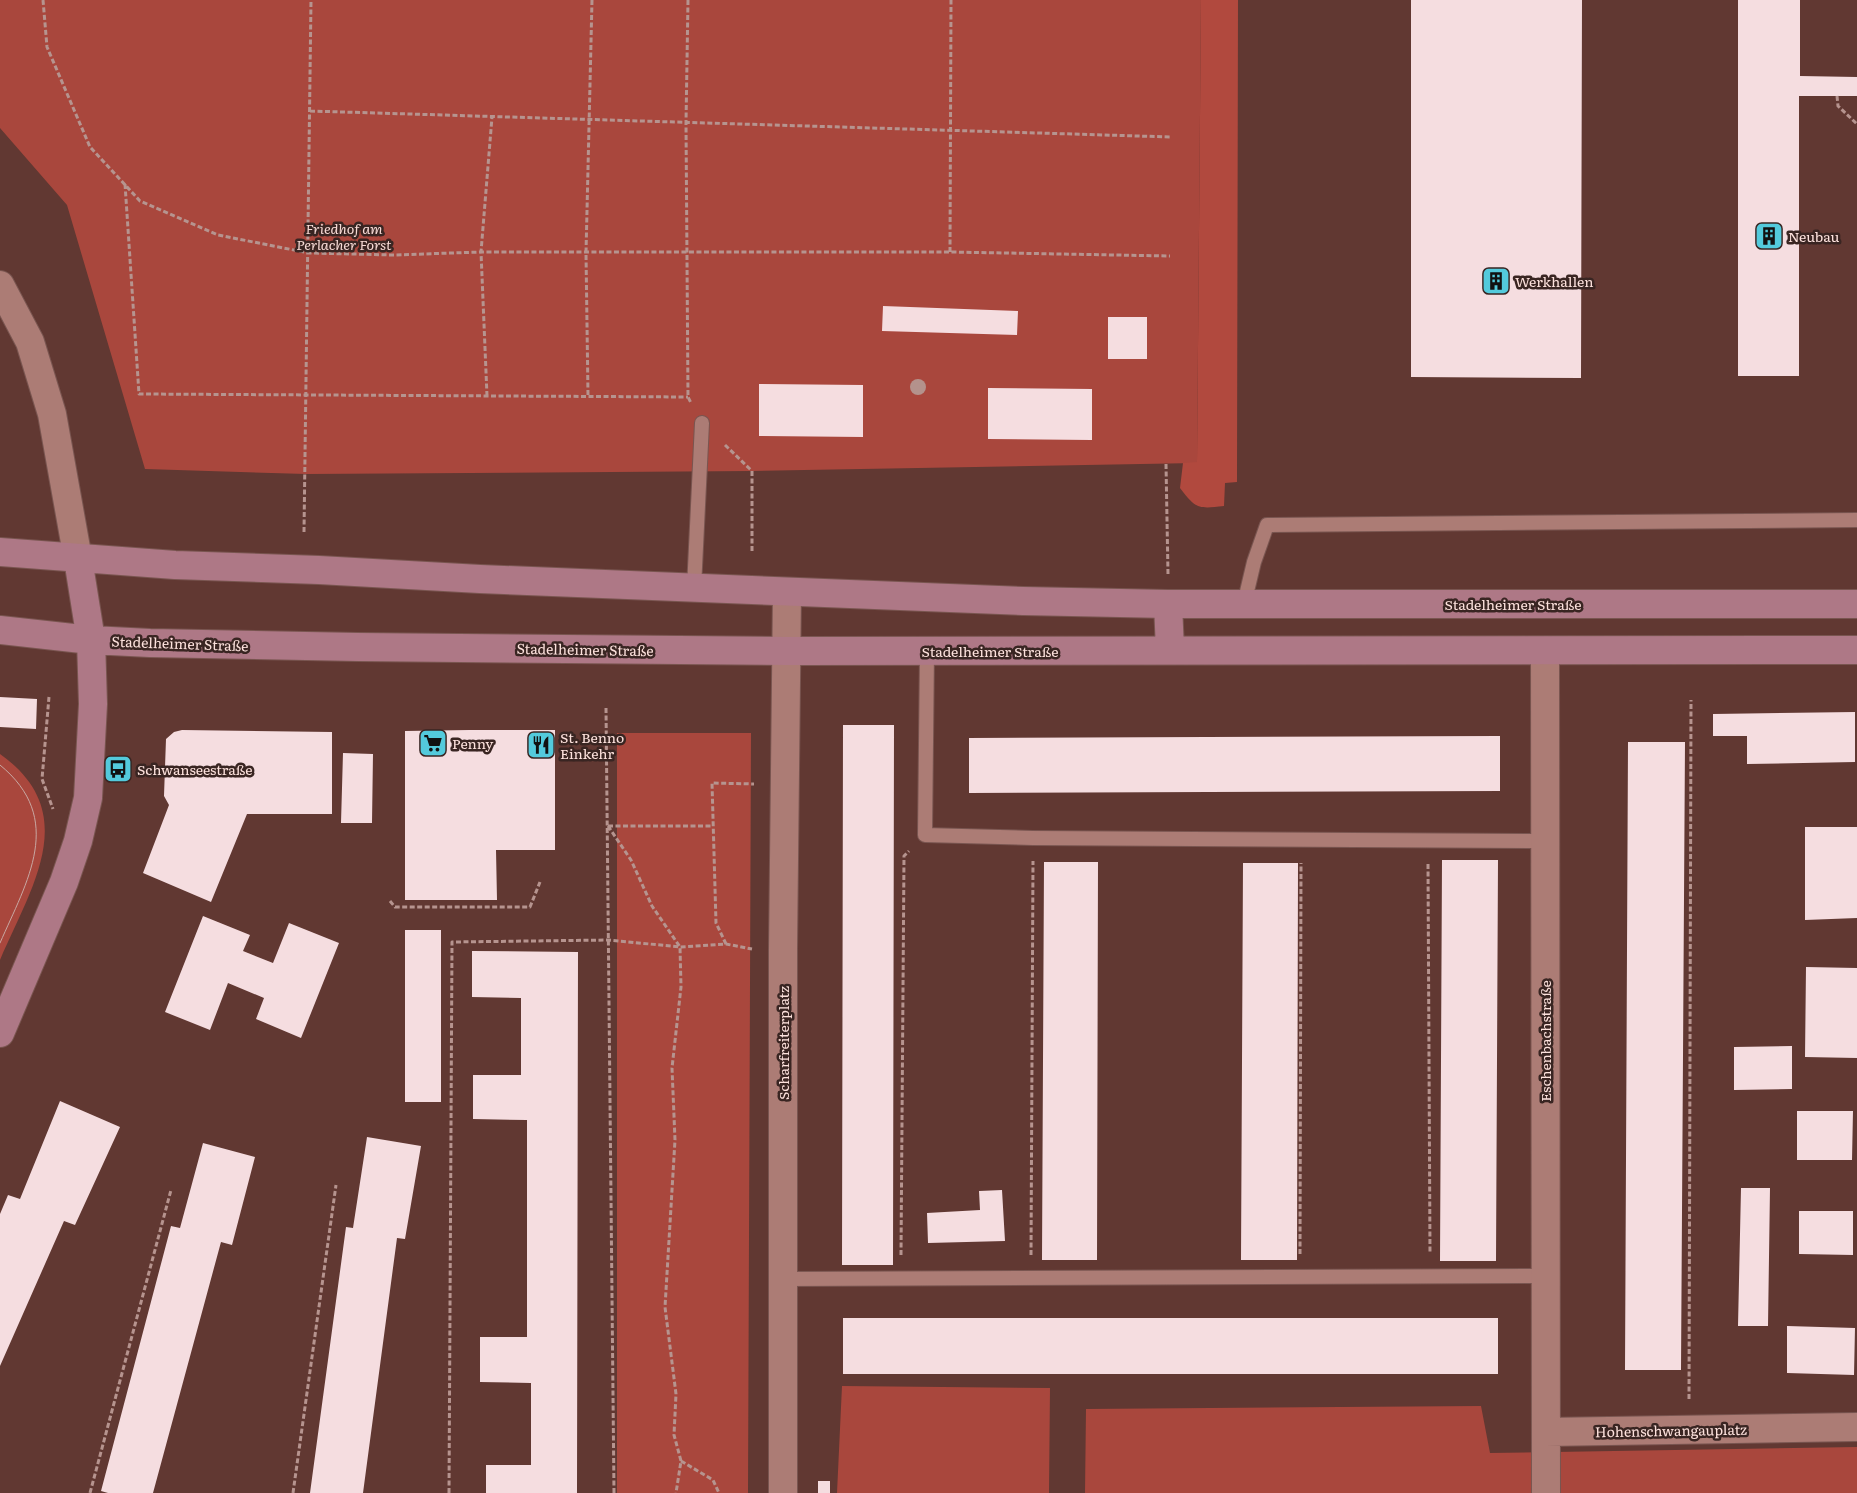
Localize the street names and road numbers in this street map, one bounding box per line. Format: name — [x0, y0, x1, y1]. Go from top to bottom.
street label: Stadelheimer Straße — [1444, 594, 1582, 614]
street label: Stadelheimer Straße — [111, 631, 249, 655]
street label: Stadelheimer Straße — [516, 638, 654, 660]
street label: Stadelheimer Straße — [921, 641, 1059, 661]
street label: Eschenbachstraße — [1535, 980, 1555, 1102]
street label: Scharfreiterplatz — [773, 986, 793, 1100]
street label: Hohenschwangauplatz — [1595, 1419, 1747, 1441]

